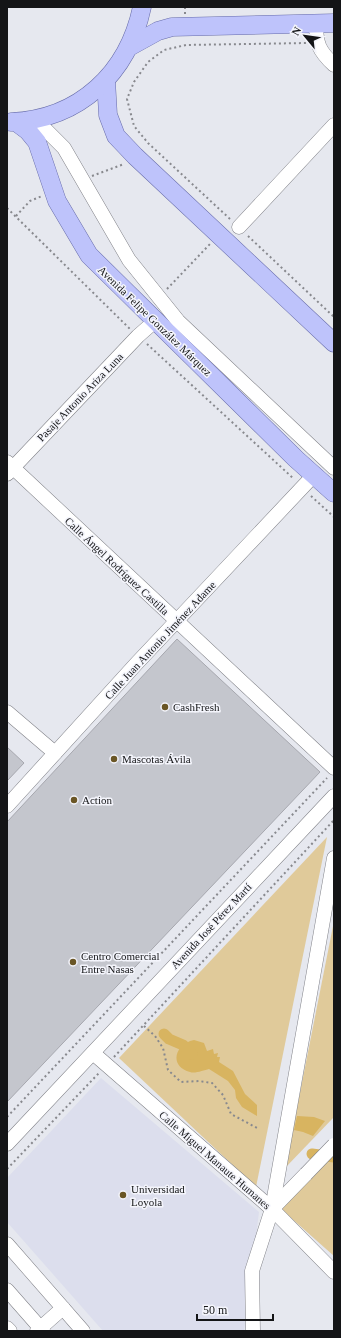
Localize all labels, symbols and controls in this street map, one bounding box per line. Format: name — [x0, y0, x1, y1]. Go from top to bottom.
north arrow — [285, 16, 325, 56]
text: N — [289, 25, 303, 38]
street label: Avenida Felipe González Márquez — [96, 264, 214, 378]
street label: Pasaje Antonio Ariza Luna — [35, 350, 125, 444]
street label: Calle Ángel Rodríguez Castilla — [63, 515, 172, 617]
street label: Calle Juan Antonio Jiménez Adame — [102, 578, 218, 702]
place label: CashFresh — [173, 701, 220, 713]
marker: CashFresh — [160, 702, 170, 712]
place label: Mascotas Ávila — [122, 753, 191, 765]
marker: Mascotas Ávila — [109, 754, 119, 764]
place label: Action — [82, 794, 112, 806]
marker: Action — [69, 795, 79, 805]
street label: Avenida José Pérez Martí — [168, 881, 254, 971]
place label: Centro Comercial Entre Nasas — [81, 950, 160, 975]
marker: Centro Comercial Entre Nasas — [68, 957, 78, 967]
street label: Calle Miguel Manaute Humanes — [157, 1108, 273, 1212]
place label: Universidad Loyola — [131, 1183, 185, 1208]
marker: Universidad Loyola — [118, 1190, 128, 1200]
scale bar — [197, 1296, 273, 1322]
text: 50 m — [203, 1303, 228, 1317]

